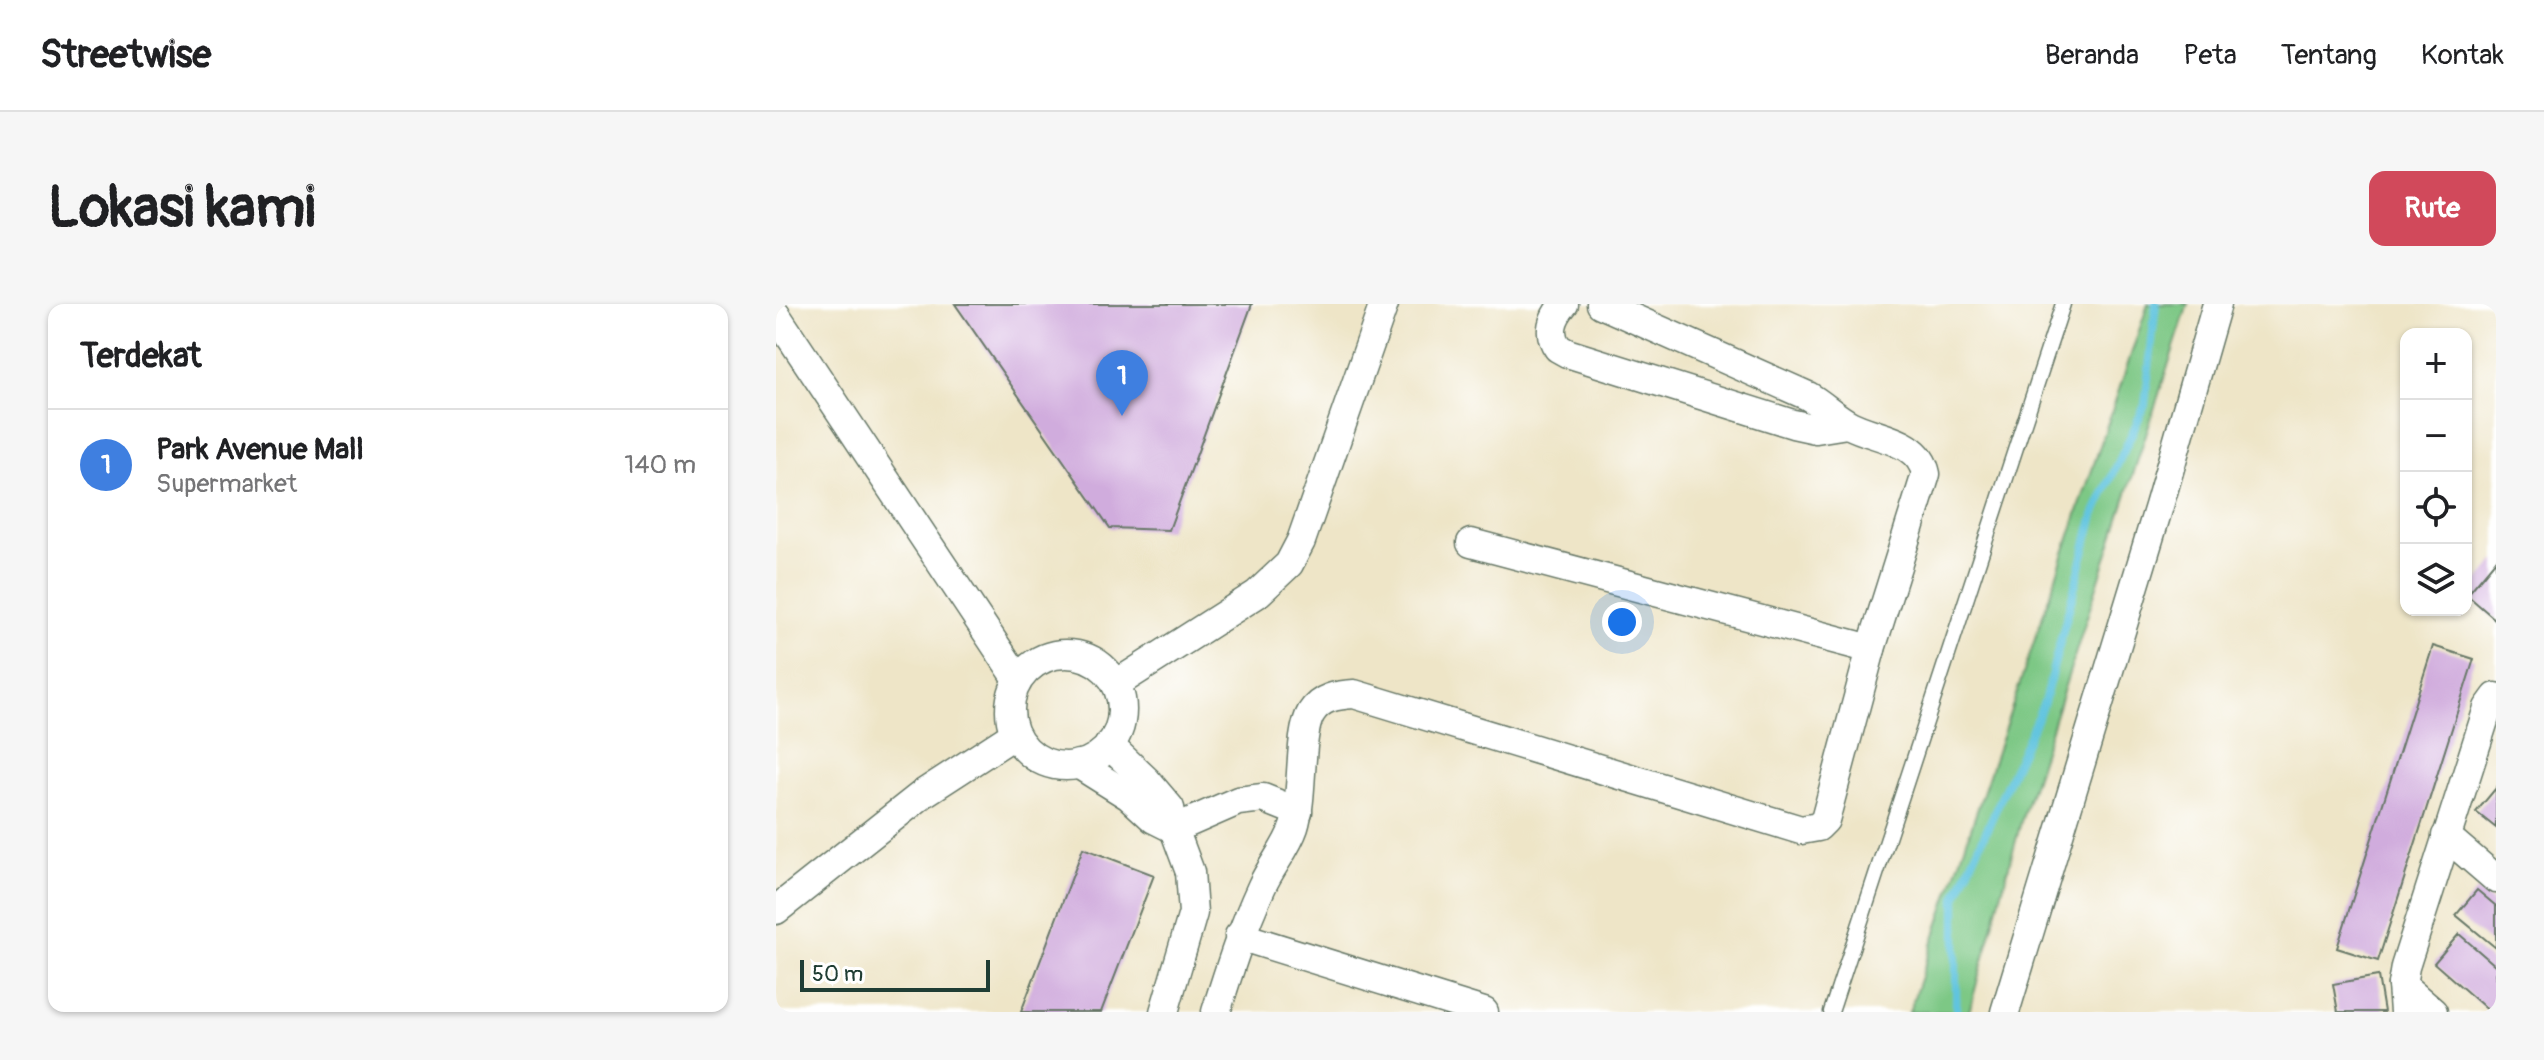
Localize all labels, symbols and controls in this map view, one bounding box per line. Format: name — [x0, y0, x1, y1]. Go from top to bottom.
text: Streetwise — [40, 31, 211, 79]
text: Beranda — [2045, 38, 2139, 73]
text: Peta — [2183, 38, 2237, 73]
text: Tentang — [2281, 38, 2377, 73]
text: Kontak — [2421, 38, 2504, 73]
button: Rute — [2369, 171, 2496, 246]
text: Lokasi kami — [48, 174, 315, 243]
map controls — [2400, 328, 2472, 616]
button: + — [2400, 328, 2472, 400]
text: Terdekat — [80, 335, 201, 378]
pin: 1 — [1096, 350, 1148, 416]
button: − — [2400, 400, 2472, 472]
text: Park Avenue Mall — [156, 431, 364, 468]
text: 1 — [101, 449, 111, 481]
text: 140 m — [624, 449, 696, 481]
text: Supermarket — [156, 468, 297, 500]
button: locate — [2400, 472, 2472, 544]
button: layers — [2400, 544, 2472, 616]
your location — [1602, 602, 1642, 642]
scale bar — [800, 956, 990, 992]
text: 50 m — [812, 960, 863, 988]

